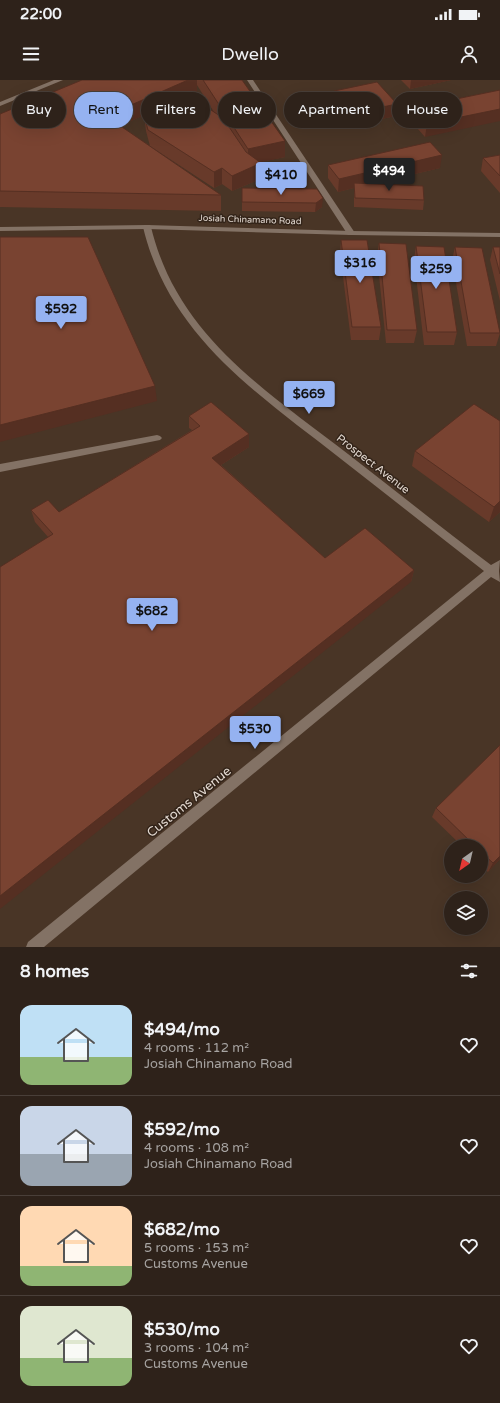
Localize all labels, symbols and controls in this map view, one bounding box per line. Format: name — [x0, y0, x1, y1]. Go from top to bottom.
text: 22:00 — [20, 5, 62, 23]
icon: menu — [20, 43, 42, 65]
text: Dwello — [221, 43, 279, 65]
icon: person — [458, 43, 480, 65]
chip: Buy — [12, 92, 66, 128]
chip: Rent — [74, 92, 133, 128]
chip: Filters — [141, 92, 210, 128]
chip: New — [218, 92, 276, 128]
chip: Apartment — [284, 92, 384, 128]
chip: House — [392, 92, 462, 128]
pin: $494 — [365, 158, 413, 192]
pin: $410 — [257, 162, 305, 196]
text: $494 — [373, 163, 405, 179]
text: $410 — [265, 167, 297, 183]
street label: Josiah Chinamano Road — [198, 213, 302, 227]
pin: $316 — [336, 250, 384, 284]
text: $316 — [344, 255, 376, 271]
pin: $259 — [412, 256, 460, 290]
text: $259 — [420, 261, 452, 277]
pin: $592 — [37, 296, 85, 330]
text: $592 — [45, 301, 77, 317]
pin: $669 — [285, 381, 333, 415]
text: $669 — [293, 386, 325, 402]
street label: Prospect Avenue — [334, 432, 412, 496]
pin: $682 — [128, 598, 176, 632]
text: $682 — [136, 603, 168, 619]
pin: $530 — [231, 716, 279, 750]
text: $530 — [239, 721, 271, 737]
street label: Customs Avenue — [144, 763, 234, 841]
north arrow — [444, 839, 488, 883]
map controls — [444, 839, 488, 935]
button: layers — [444, 891, 488, 935]
icon: filters — [458, 960, 480, 982]
text: 8 homes — [20, 961, 89, 982]
text: $494/mo — [144, 1019, 220, 1040]
icon: home — [52, 1021, 100, 1069]
icon: heart — [458, 1034, 480, 1056]
text: 4 rooms · 112 m² — [144, 1040, 249, 1056]
text: Josiah Chinamano Road — [144, 1056, 293, 1072]
text: $592/mo — [144, 1119, 220, 1140]
icon: home — [52, 1122, 100, 1170]
icon: heart — [458, 1135, 480, 1157]
text: 4 rooms · 108 m² — [144, 1140, 249, 1156]
text: Josiah Chinamano Road — [144, 1156, 293, 1172]
text: $682/mo — [144, 1219, 220, 1240]
icon: home — [52, 1222, 100, 1270]
icon: heart — [458, 1235, 480, 1257]
text: 5 rooms · 153 m² — [144, 1240, 249, 1256]
text: Customs Avenue — [144, 1256, 248, 1272]
text: $530/mo — [144, 1319, 220, 1340]
icon: home — [52, 1322, 100, 1370]
icon: heart — [458, 1335, 480, 1357]
text: 3 rooms · 104 m² — [144, 1340, 249, 1356]
text: Customs Avenue — [144, 1356, 248, 1372]

